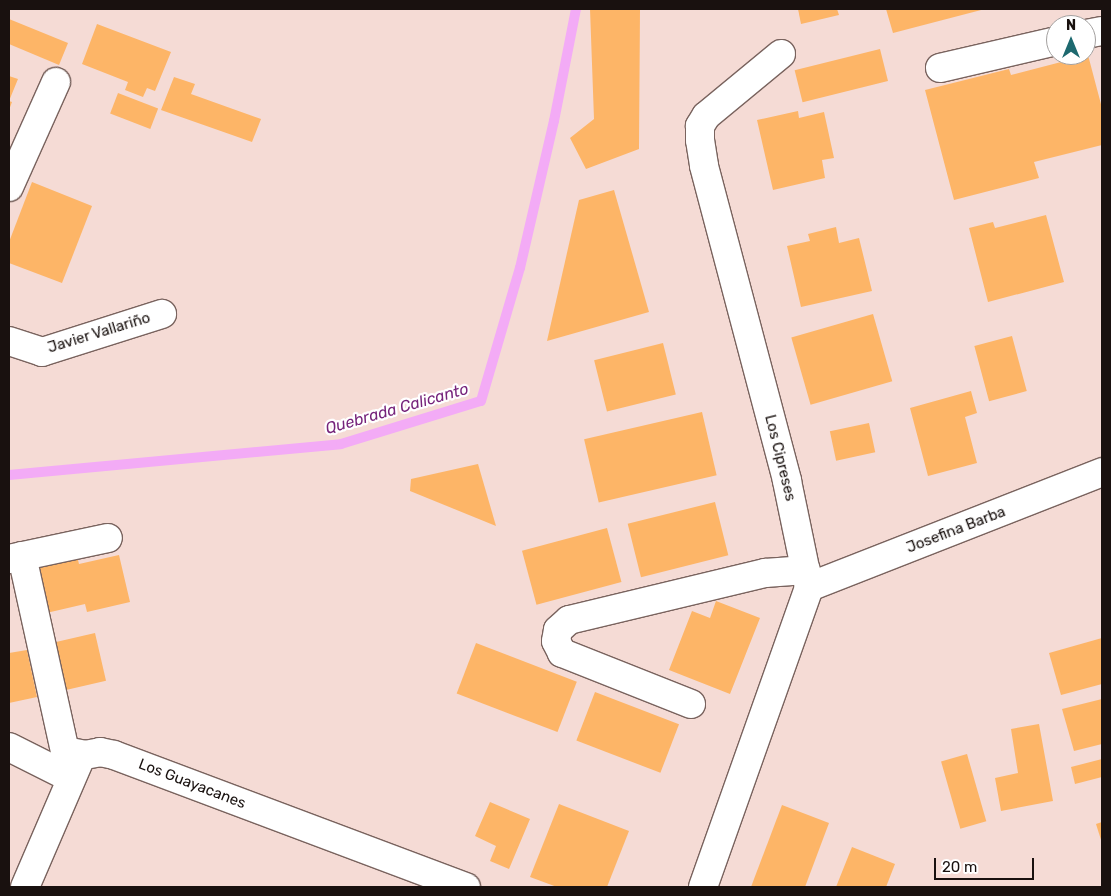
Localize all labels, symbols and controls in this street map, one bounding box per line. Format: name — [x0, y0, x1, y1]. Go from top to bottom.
north arrow — [1046, 15, 1096, 65]
text: N — [1066, 17, 1076, 34]
street label: Javier Vallariño — [45, 309, 153, 357]
water label: Quebrada Calicanto — [323, 379, 471, 439]
street label: Los Cipreses — [761, 413, 799, 503]
street label: Josefina Barba — [904, 503, 1008, 557]
street label: Los Guayacanes — [136, 755, 248, 813]
scale bar — [936, 848, 1036, 880]
text: 20 m — [942, 858, 977, 876]

